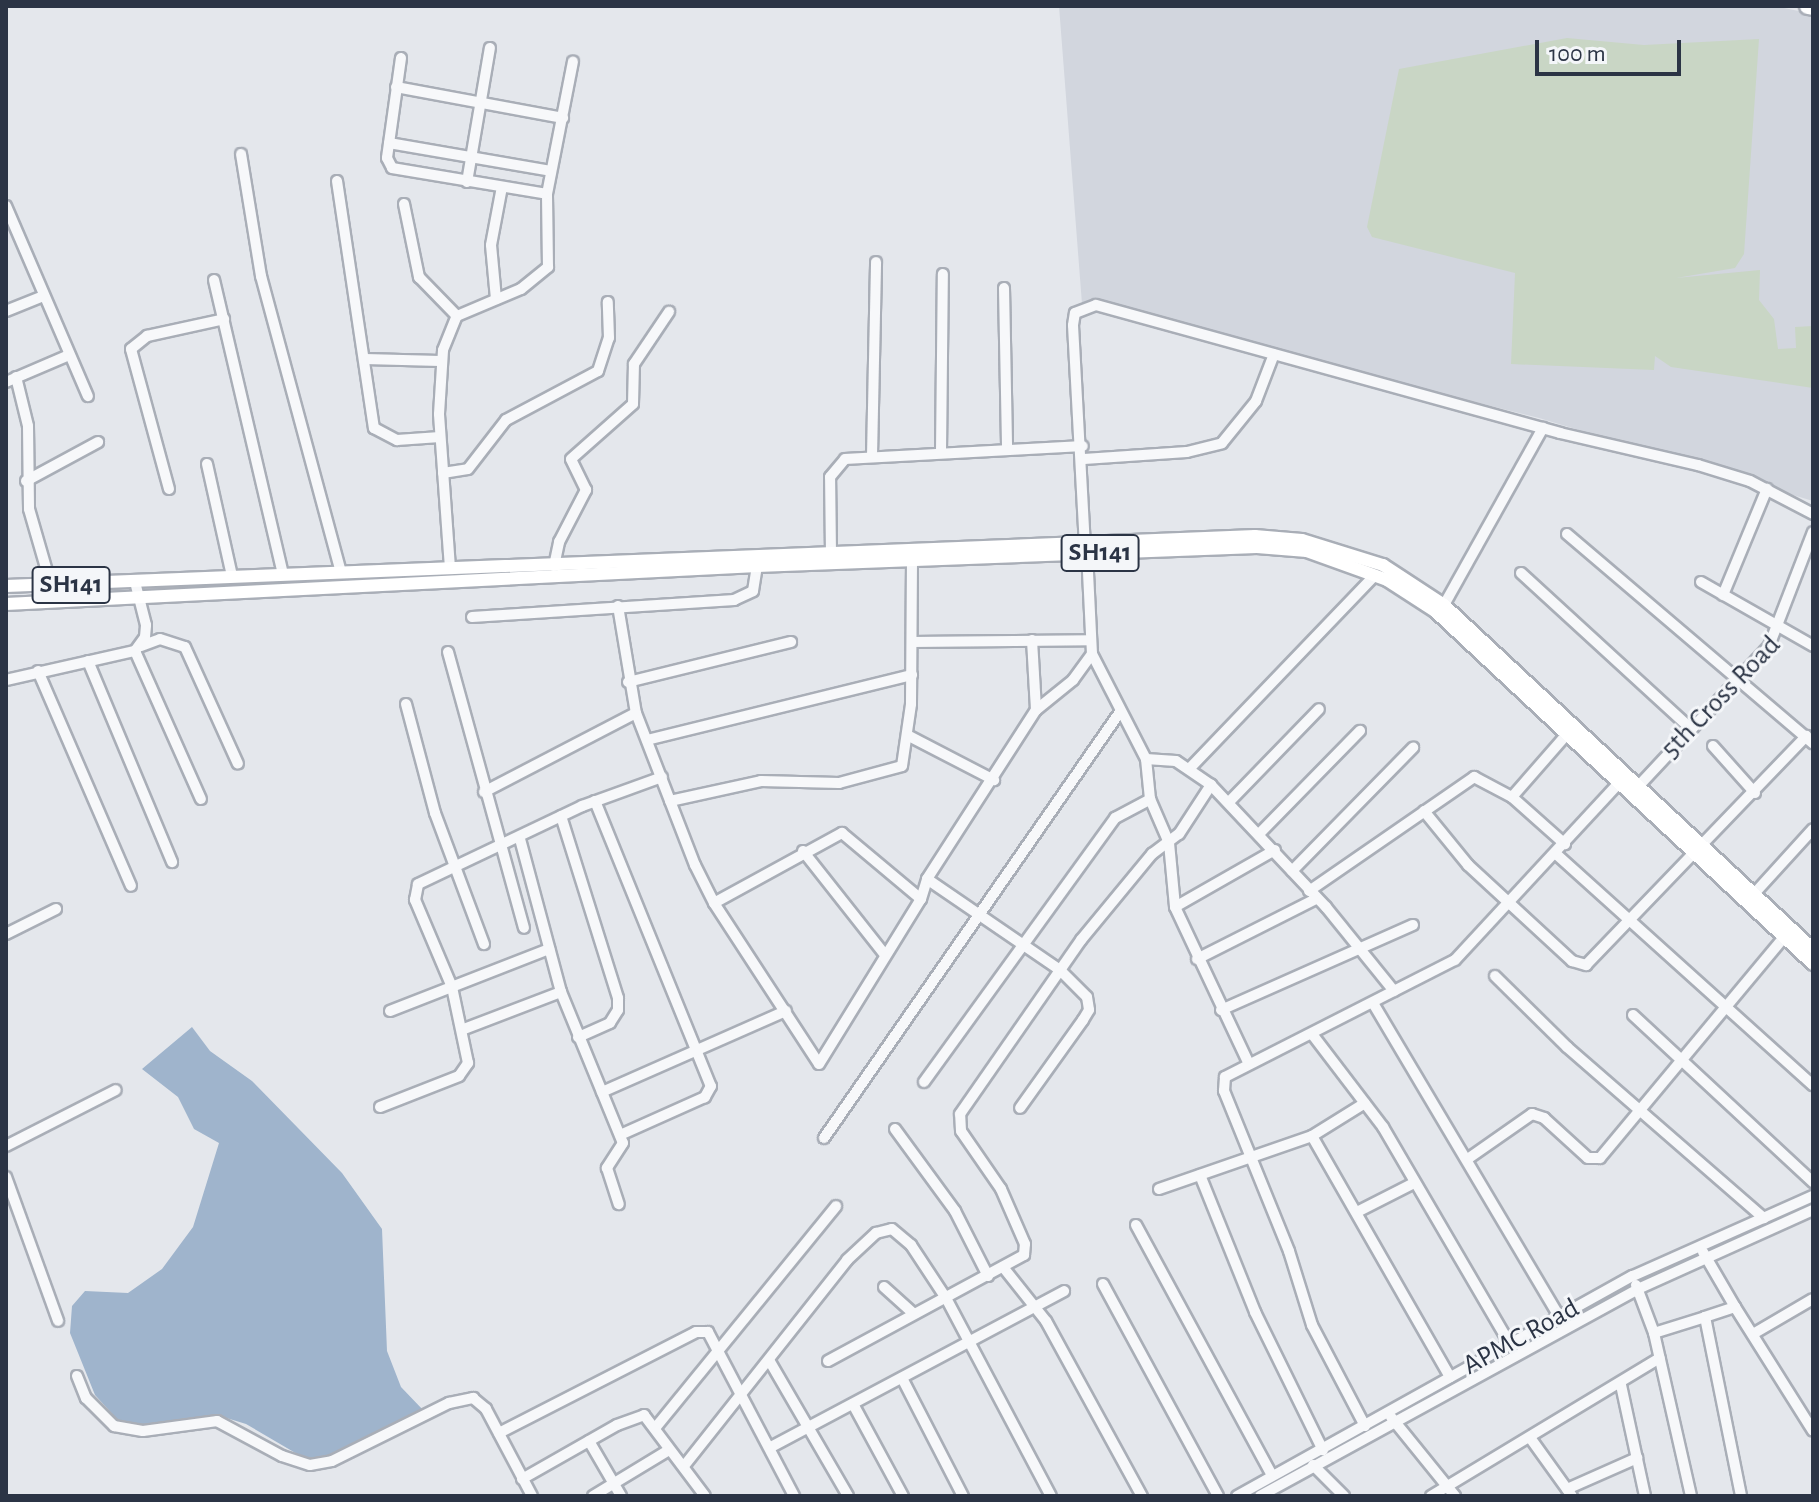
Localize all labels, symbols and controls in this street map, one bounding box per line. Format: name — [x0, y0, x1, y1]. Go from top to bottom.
scale bar — [1539, 24, 1685, 74]
text: 100 m — [1549, 42, 1606, 66]
road number: SH141 — [1060, 531, 1140, 575]
road number: SH141 — [31, 563, 111, 607]
street label: 5th Cross Road — [1654, 629, 1788, 765]
street label: APMC Road — [1457, 1291, 1585, 1383]

